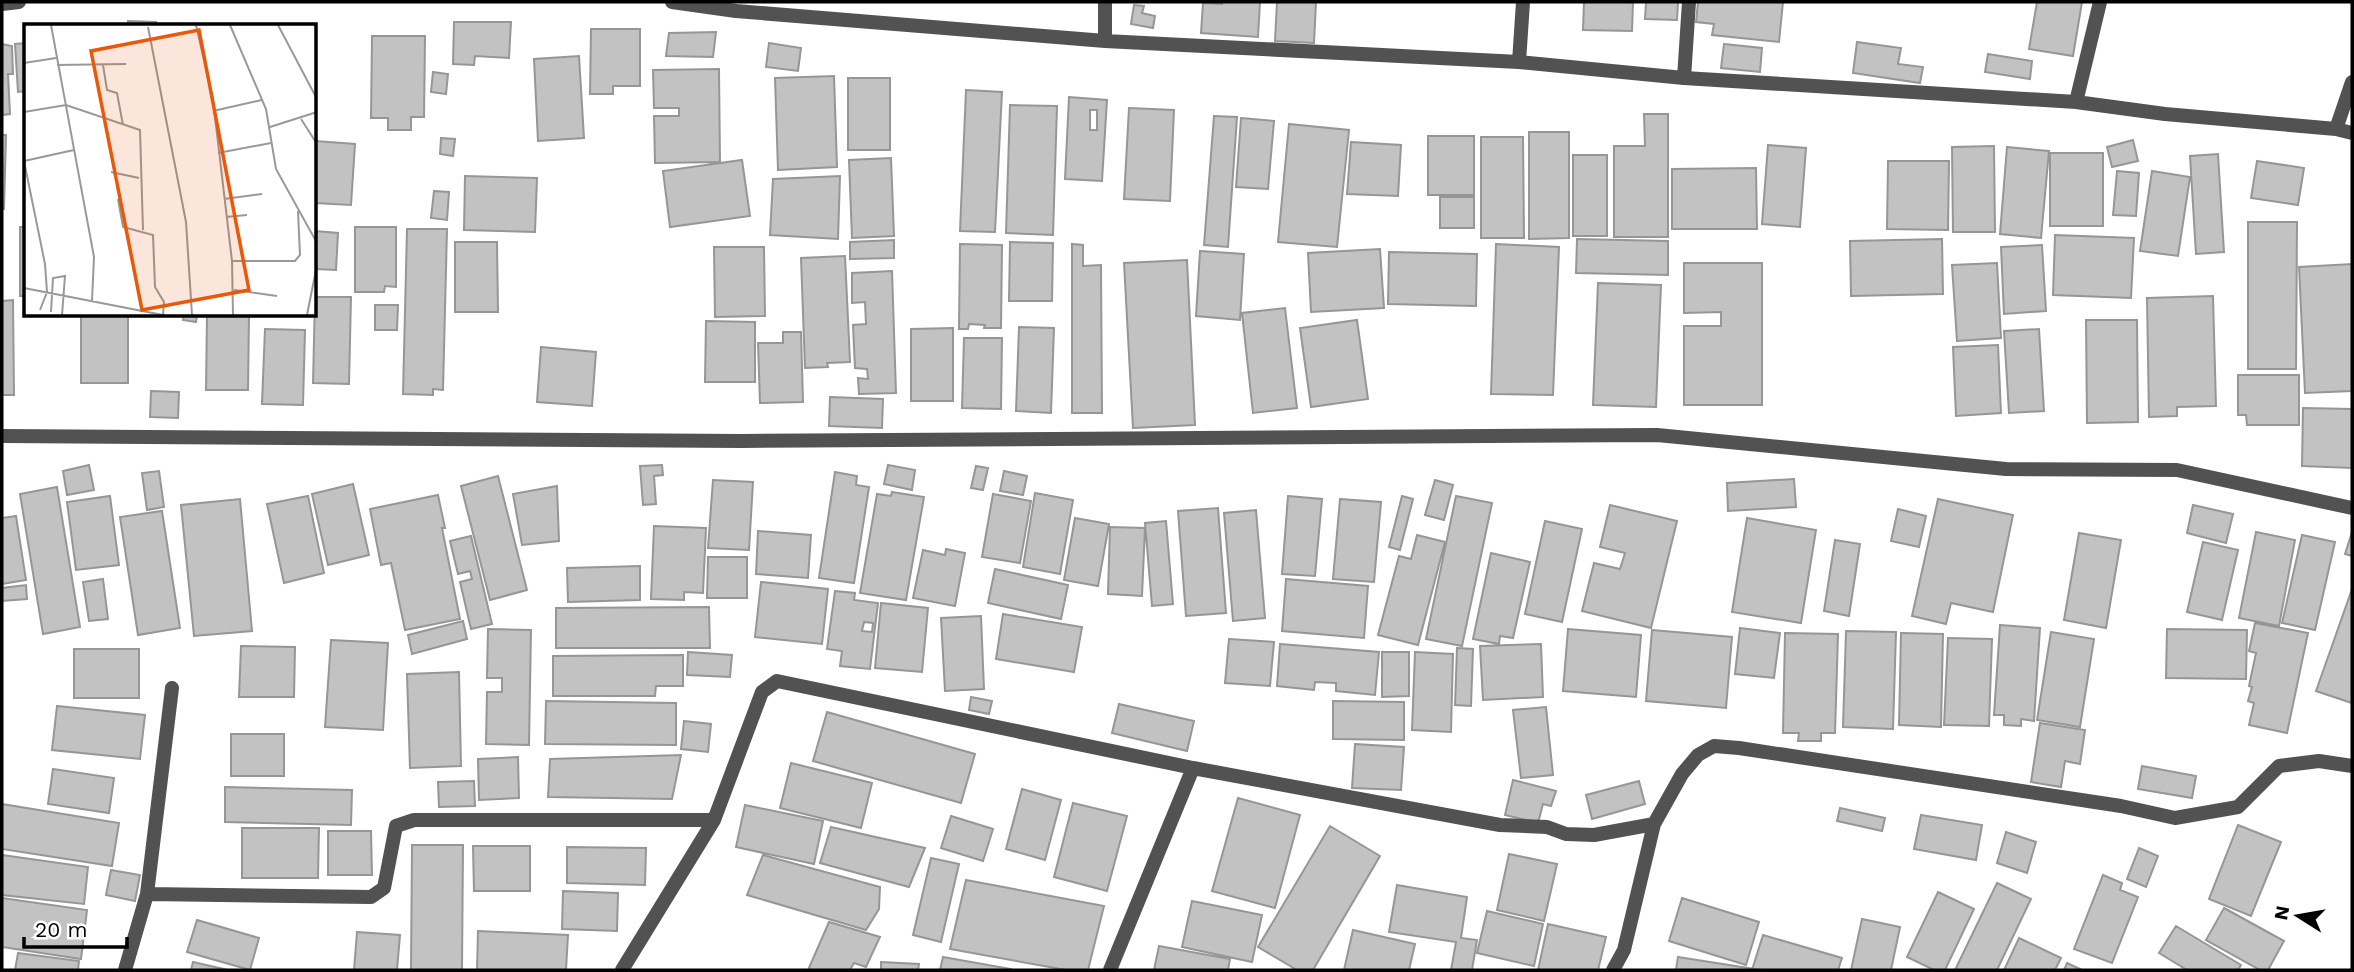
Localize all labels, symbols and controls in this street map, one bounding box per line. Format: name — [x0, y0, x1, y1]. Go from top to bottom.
inset map — [24, 24, 317, 317]
north arrow — [2263, 881, 2333, 951]
text: N — [2269, 904, 2294, 922]
scale bar — [24, 906, 128, 950]
text: 20 m — [35, 917, 87, 942]

